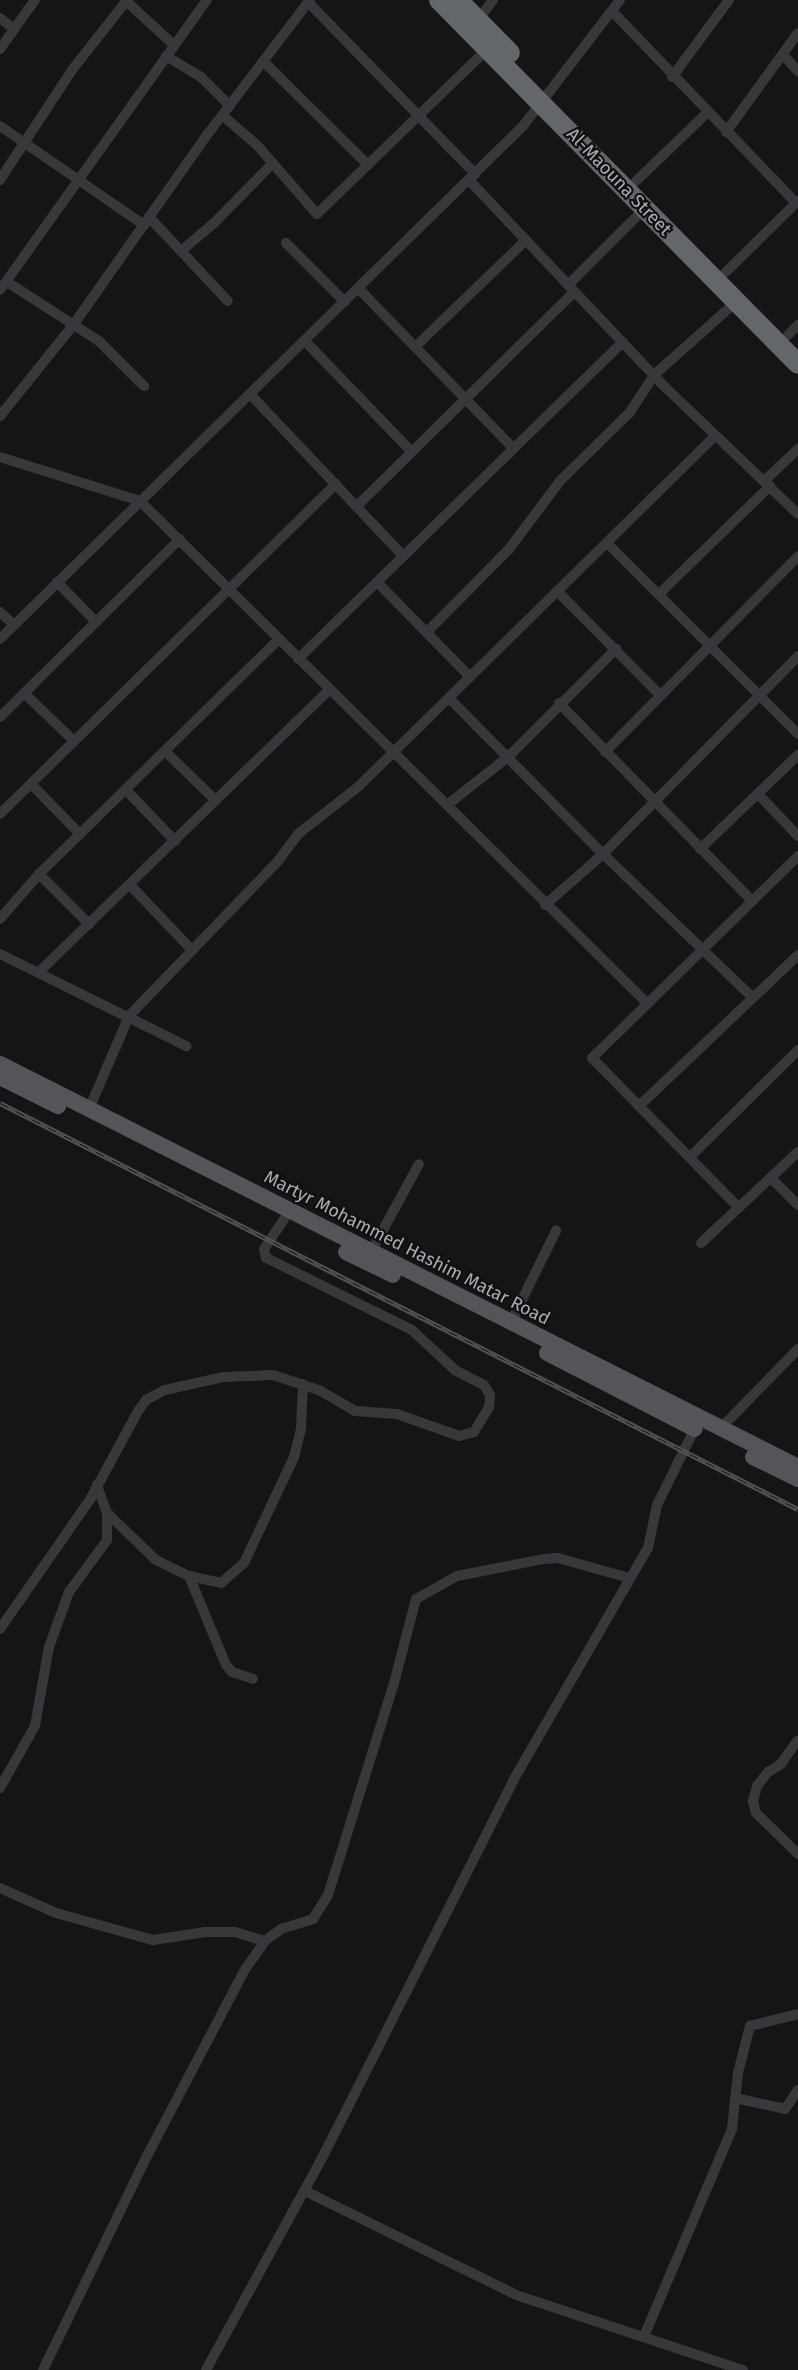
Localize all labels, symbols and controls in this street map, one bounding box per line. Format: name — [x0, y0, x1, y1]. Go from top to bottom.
street label: Al-Maouna Street — [562, 124, 676, 240]
street label: Martyr Mohammed Hashim Matar Road — [260, 1166, 554, 1330]

